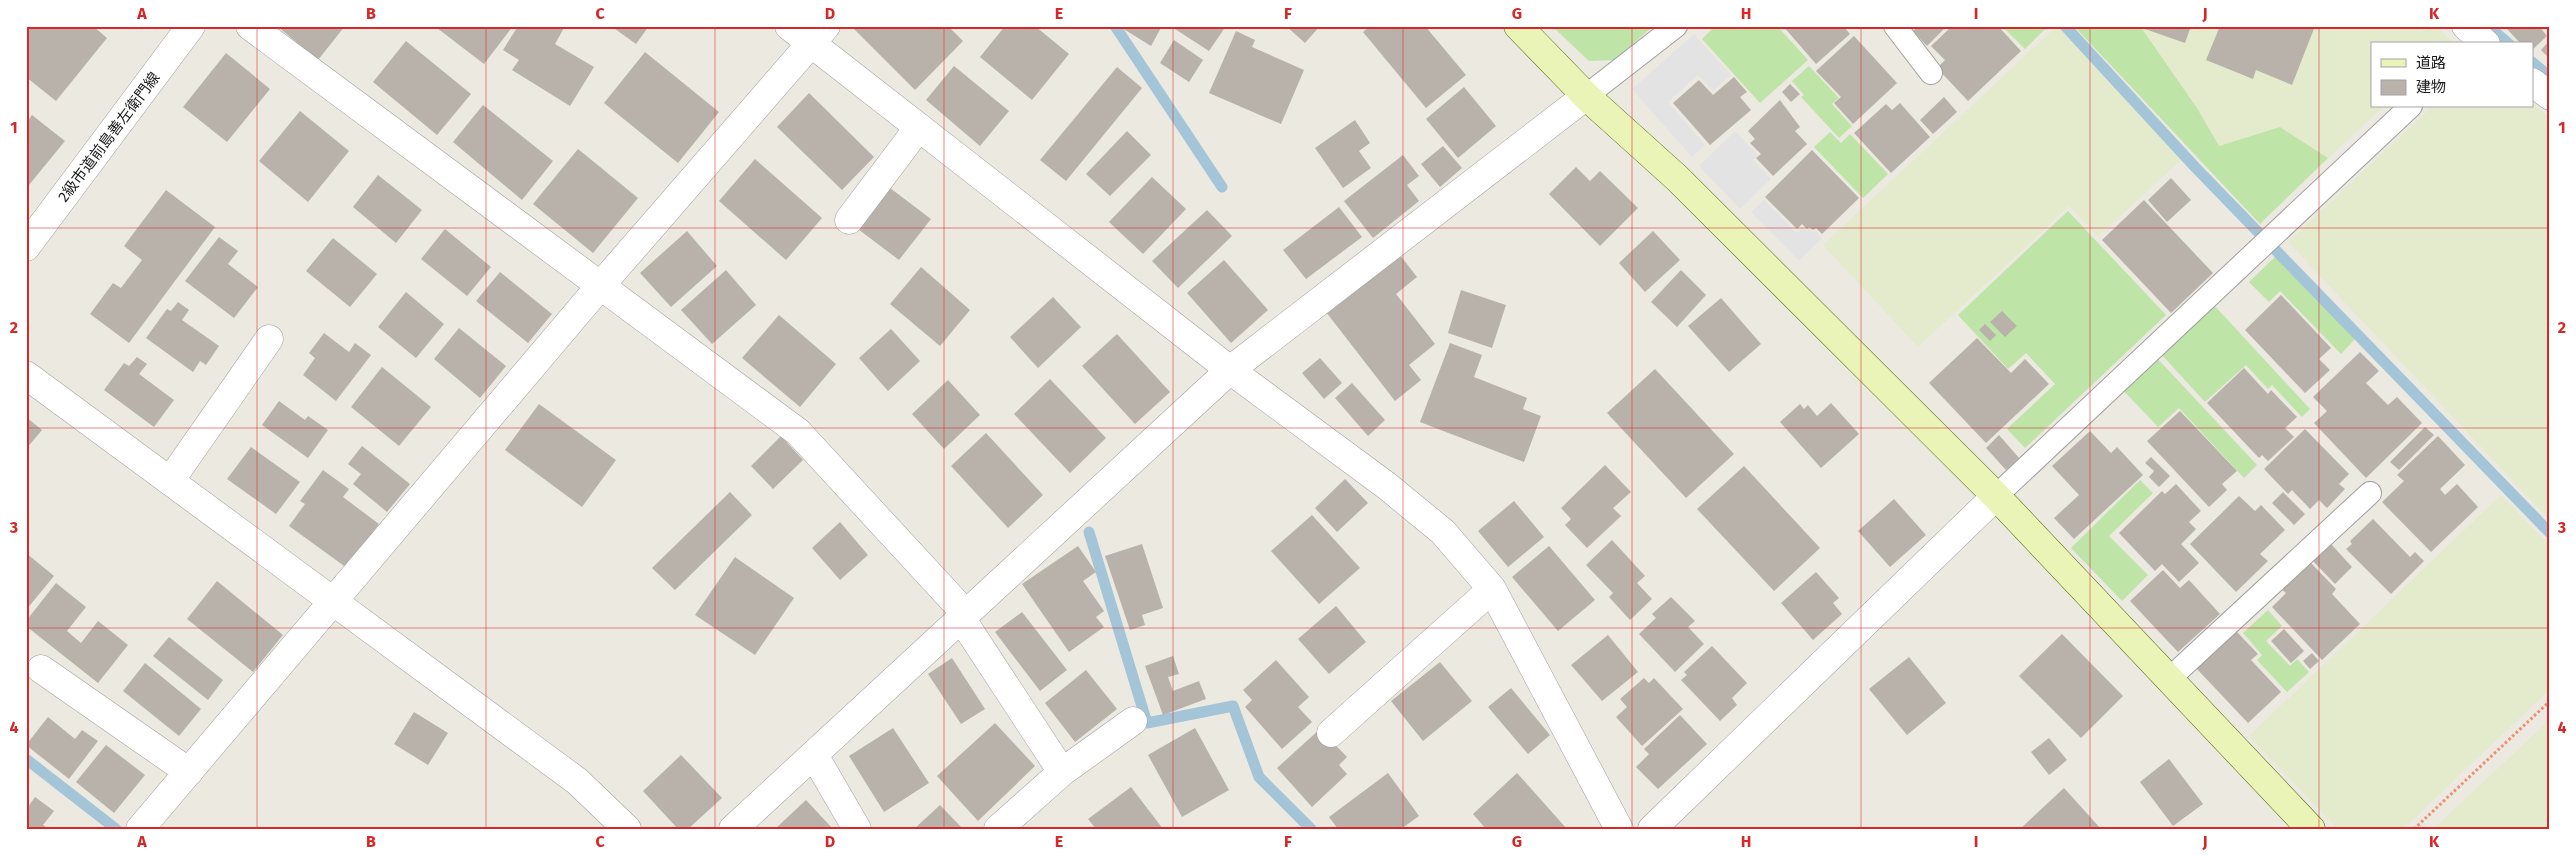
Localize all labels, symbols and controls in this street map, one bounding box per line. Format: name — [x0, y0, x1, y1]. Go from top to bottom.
text: A — [136, 4, 147, 23]
text: B — [366, 4, 376, 23]
text: C — [595, 4, 605, 23]
text: D — [825, 4, 835, 23]
text: E — [1055, 4, 1063, 23]
text: F — [1284, 4, 1292, 23]
text: G — [1512, 4, 1522, 23]
text: H — [1741, 4, 1751, 23]
text: I — [1974, 4, 1978, 23]
text: J — [2201, 4, 2208, 23]
text: K — [2429, 4, 2440, 23]
legend — [2371, 42, 2534, 108]
text: 道路 — [2416, 54, 2446, 72]
street label: 2級市道前島善左衛門線 — [54, 69, 164, 205]
text: 建物 — [2416, 78, 2446, 96]
text: 1 — [10, 118, 18, 137]
text: 1 — [2558, 118, 2566, 137]
text: 2 — [10, 318, 18, 337]
text: 2 — [2558, 318, 2566, 337]
text: 3 — [9, 518, 18, 537]
text: 3 — [2557, 518, 2566, 537]
text: 4 — [9, 718, 19, 737]
text: 4 — [2557, 718, 2567, 737]
text: A — [136, 832, 147, 851]
text: B — [366, 832, 376, 851]
text: C — [595, 832, 605, 851]
text: D — [825, 832, 835, 851]
text: E — [1055, 832, 1063, 851]
text: F — [1284, 832, 1292, 851]
text: G — [1512, 832, 1522, 851]
text: H — [1741, 832, 1751, 851]
text: I — [1974, 832, 1978, 851]
text: J — [2201, 832, 2208, 851]
text: K — [2429, 832, 2440, 851]

